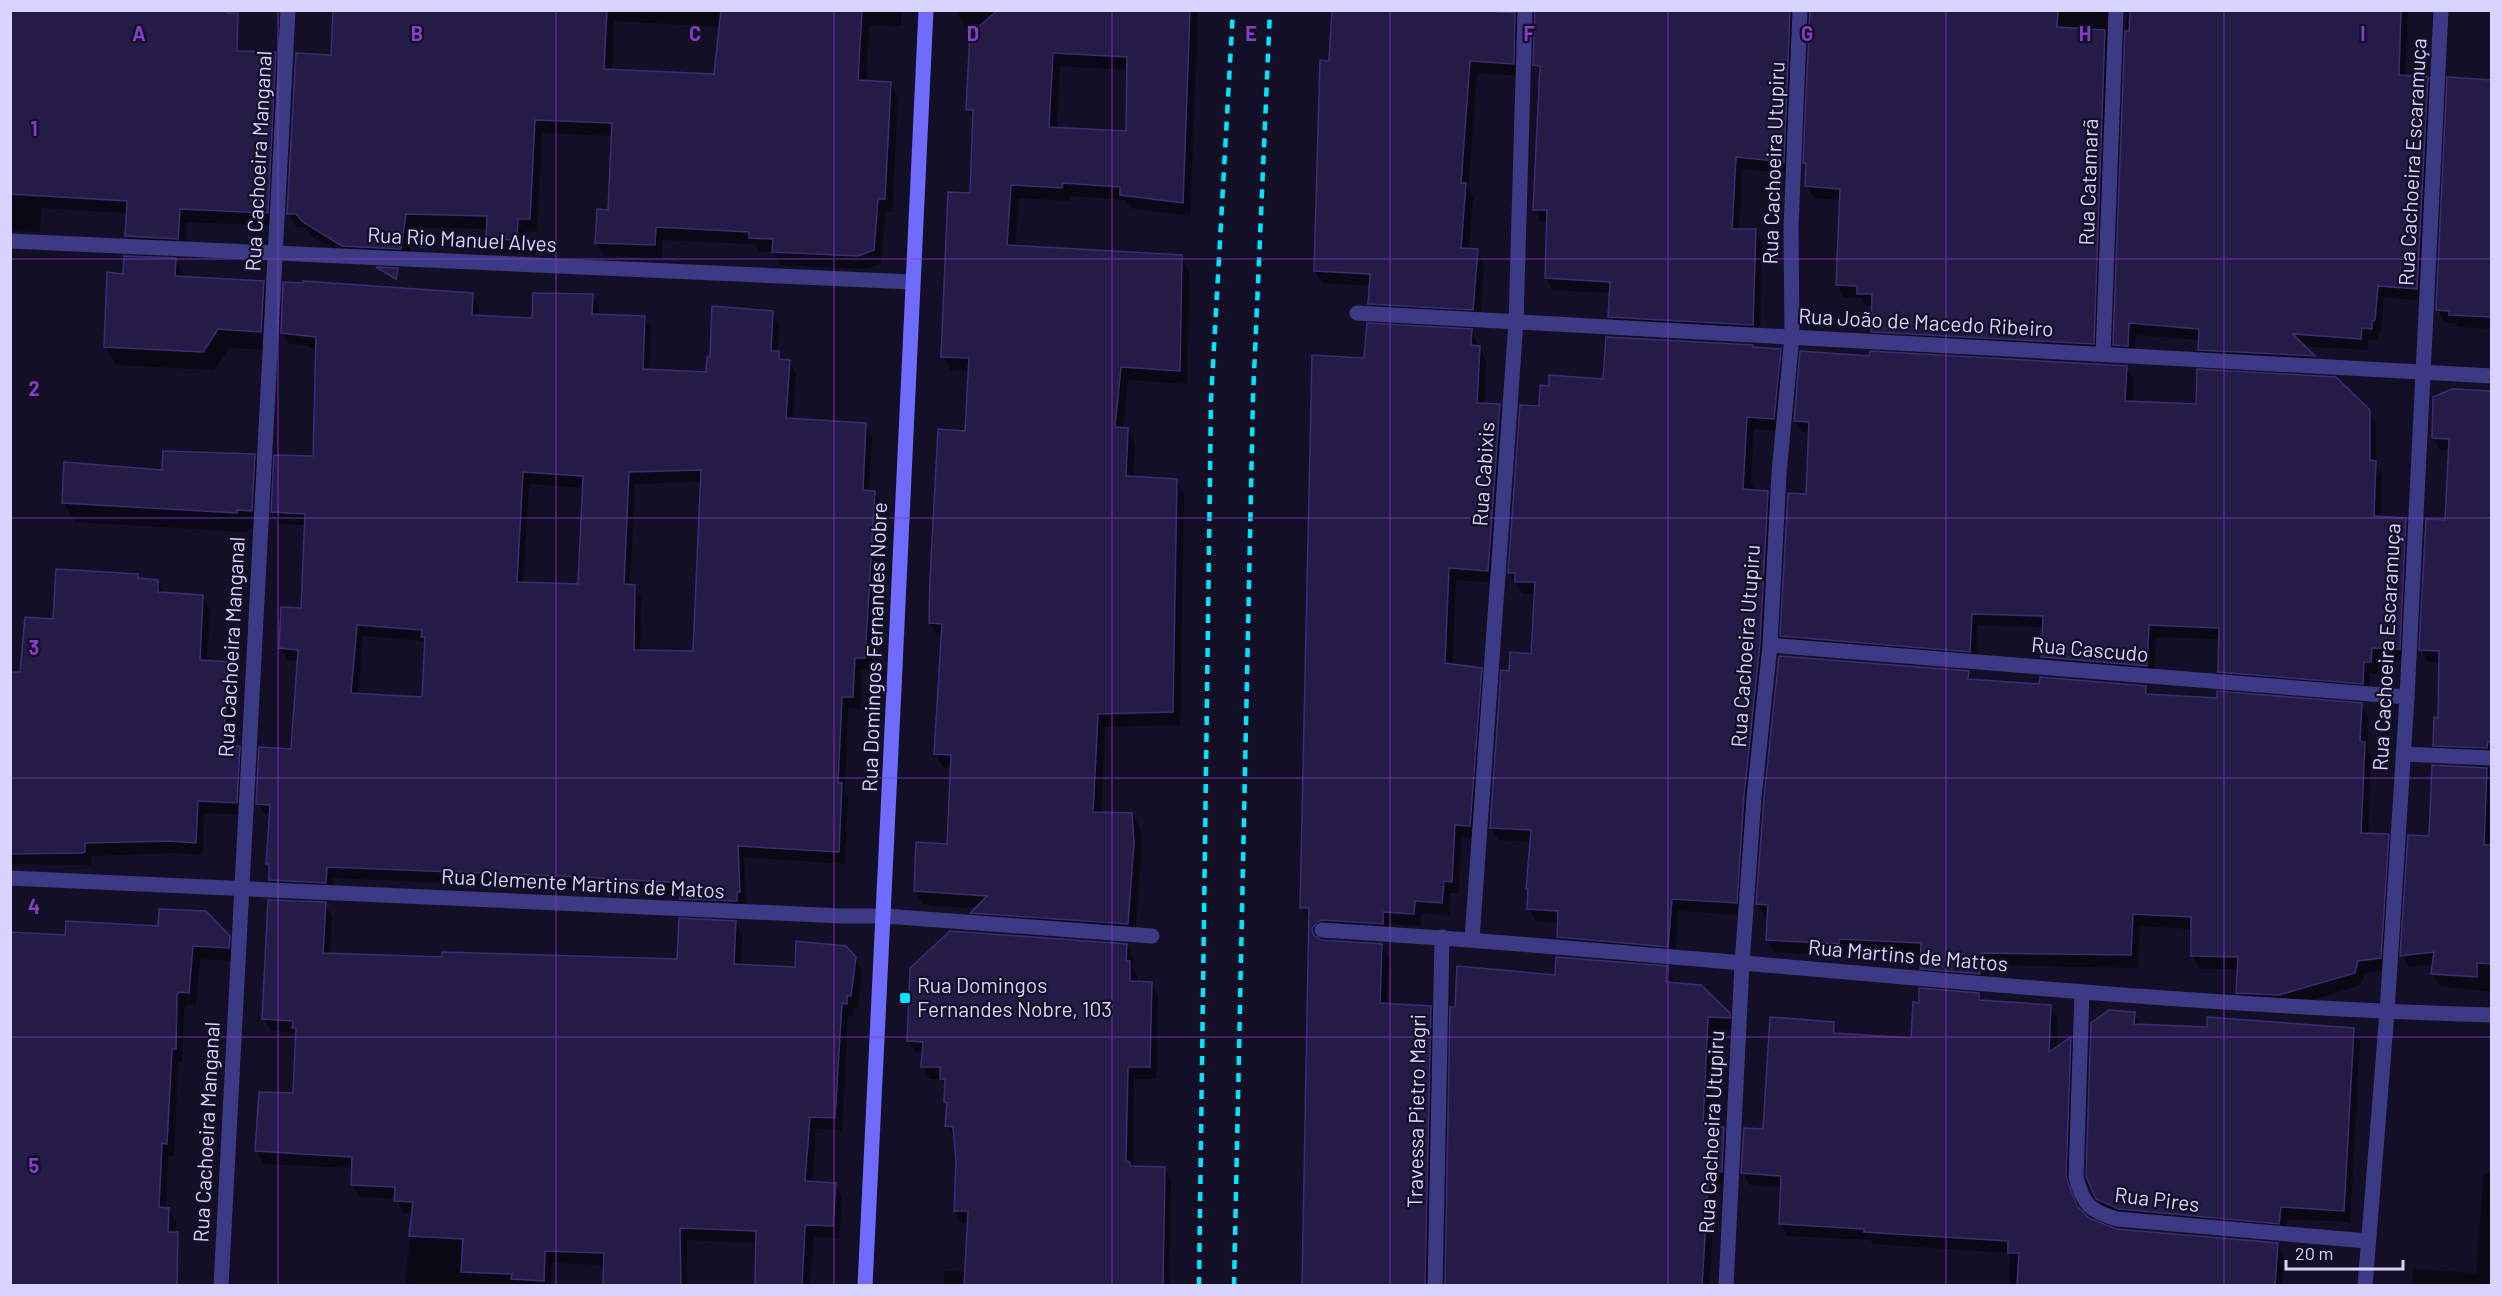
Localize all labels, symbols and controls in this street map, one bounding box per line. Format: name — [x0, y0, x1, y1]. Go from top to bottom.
text: A — [132, 21, 146, 45]
text: B — [411, 21, 423, 45]
text: C — [689, 21, 701, 45]
text: D — [967, 21, 979, 45]
text: E — [1245, 21, 1257, 45]
text: F — [1523, 21, 1535, 45]
text: G — [1801, 21, 1813, 45]
text: H — [2079, 21, 2091, 45]
text: I — [2360, 21, 2366, 45]
street label: Rua Cachoeira Escaramuça — [2393, 37, 2430, 286]
street label: Rua Cachoeira Manganal — [239, 50, 276, 272]
street label: Rua Cachoeira Utupiru — [1756, 61, 1789, 265]
text: 1 — [30, 116, 38, 140]
street label: Rua Catamarã — [2073, 118, 2102, 246]
street label: Rua Rio Manuel Alves — [367, 221, 557, 256]
street label: Rua João de Macedo Ribeiro — [1798, 302, 2054, 341]
text: 2 — [28, 376, 40, 400]
street label: Rua Cabixis — [1466, 421, 1499, 527]
street label: Rua Domingos Fernandes Nobre — [856, 501, 891, 792]
street label: Rua Cachoeira Escaramuça — [2367, 522, 2404, 771]
street label: Rua Cachoeira Manganal — [212, 536, 249, 758]
street label: Rua Cachoeira Utupiru — [1725, 544, 1764, 748]
street label: Rua Cascudo — [2030, 631, 2150, 666]
text: 3 — [29, 635, 39, 659]
street label: Rua Clemente Martins de Matos — [441, 863, 726, 902]
text: 4 — [28, 894, 40, 918]
street label: Rua Martins de Mattos — [1807, 933, 2009, 976]
place label: Rua Domingos Fernandes Nobre, 103 — [917, 972, 1112, 1021]
marker: Rua Domingos Fernandes Nobre, 103 — [898, 991, 912, 1005]
street label: Travessa Pietro Magri — [1401, 1014, 1430, 1208]
street label: Rua Cachoeira Manganal — [187, 1021, 224, 1243]
street label: Rua Cachoeira Utupiru — [1693, 1030, 1728, 1234]
text: 5 — [29, 1153, 40, 1177]
street label: Rua Pires — [2113, 1181, 2201, 1216]
scale bar — [2286, 1233, 2403, 1271]
text: 20 m — [2295, 1242, 2333, 1264]

